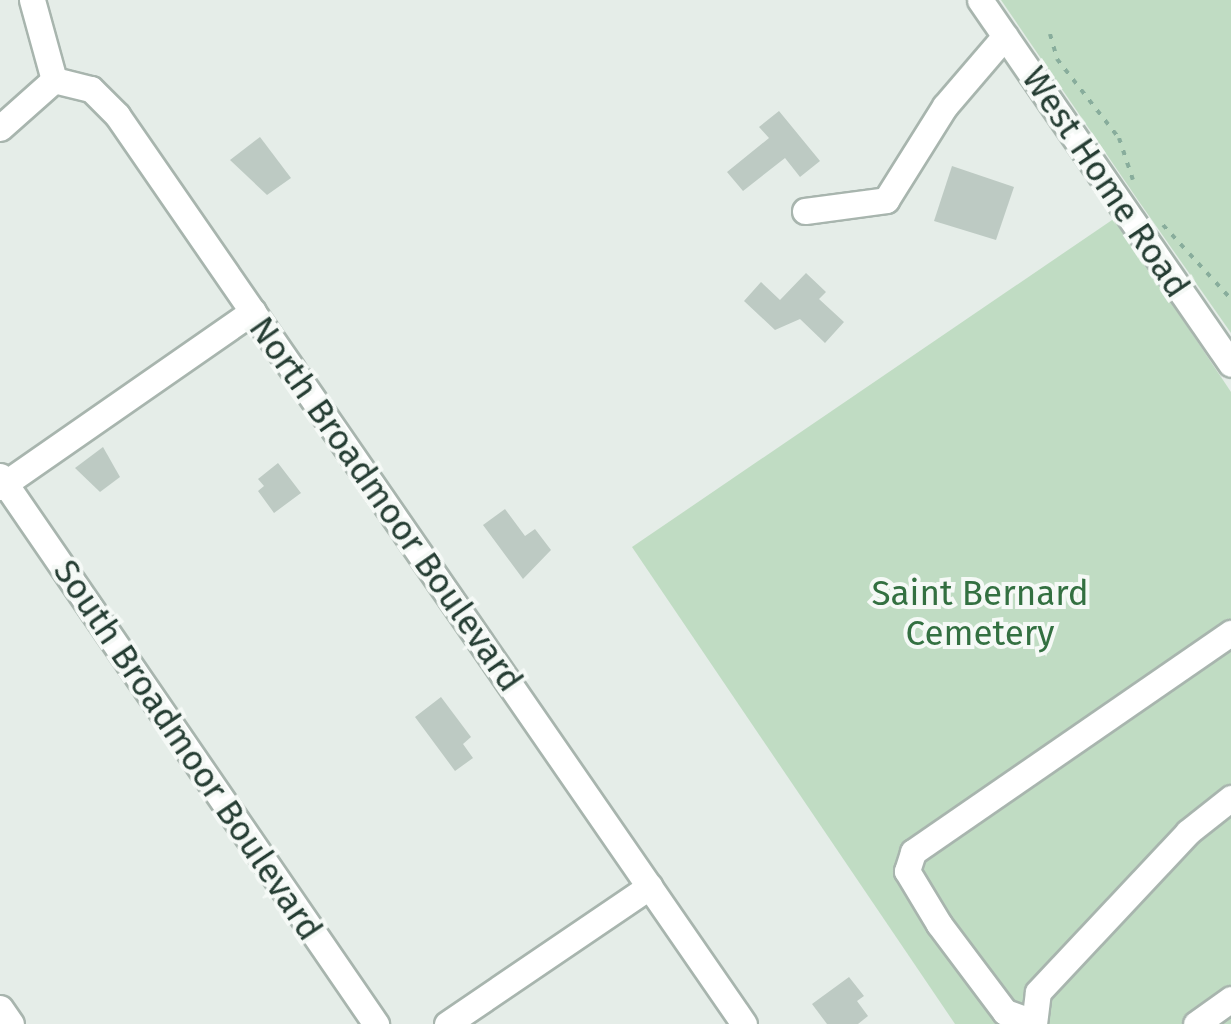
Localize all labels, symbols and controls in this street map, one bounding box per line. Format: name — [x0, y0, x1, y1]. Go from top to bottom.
street label: West Home Road — [1013, 59, 1199, 305]
street label: North Broadmoor Boulevard — [240, 308, 532, 700]
street label: South Broadmoor Boulevard — [45, 552, 331, 948]
park label: Saint Bernard Cemetery — [871, 572, 1089, 654]

